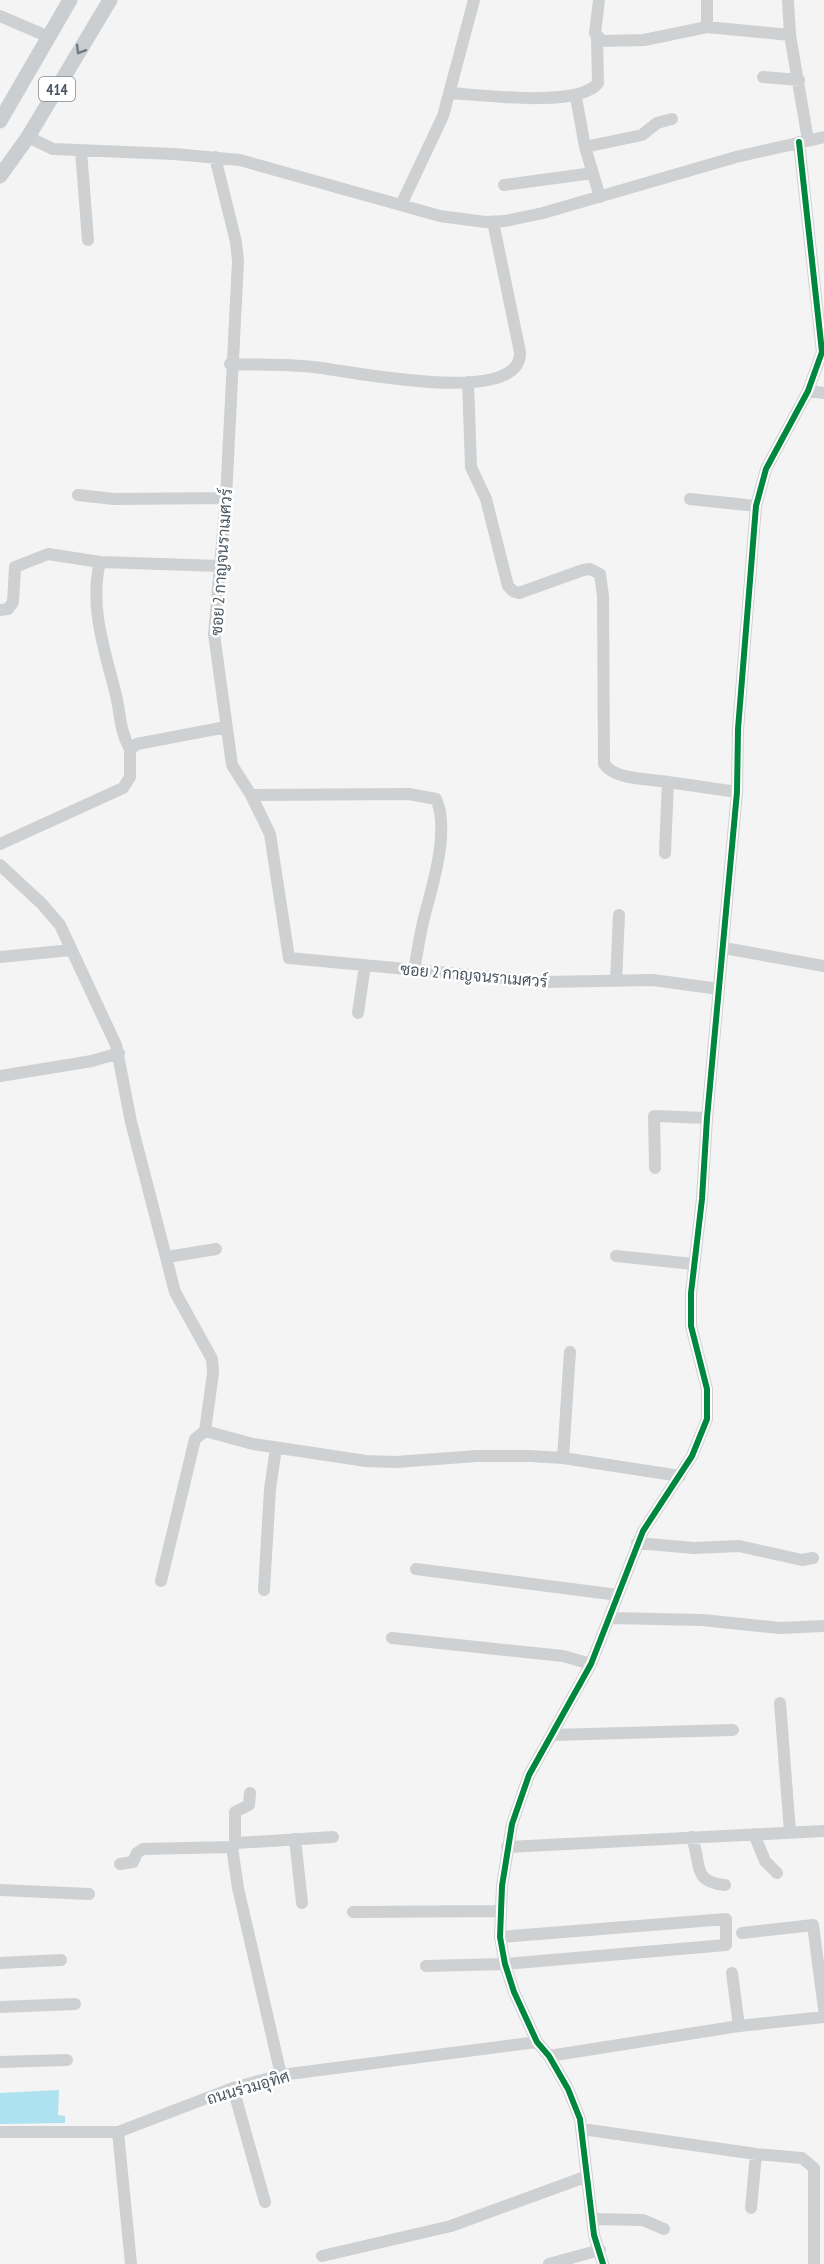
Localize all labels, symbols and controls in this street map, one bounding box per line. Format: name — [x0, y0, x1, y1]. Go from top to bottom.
one-way arrow — [75, 44, 87, 54]
road number: 414 — [39, 77, 75, 101]
street label: ซอย 2 กาญจนราเมศวร์ — [204, 487, 236, 636]
street label: ซอย 2 กาญจนราเมศวร์ — [400, 957, 549, 991]
street label: ถนนร่วมอุทิศ — [204, 2066, 292, 2110]

